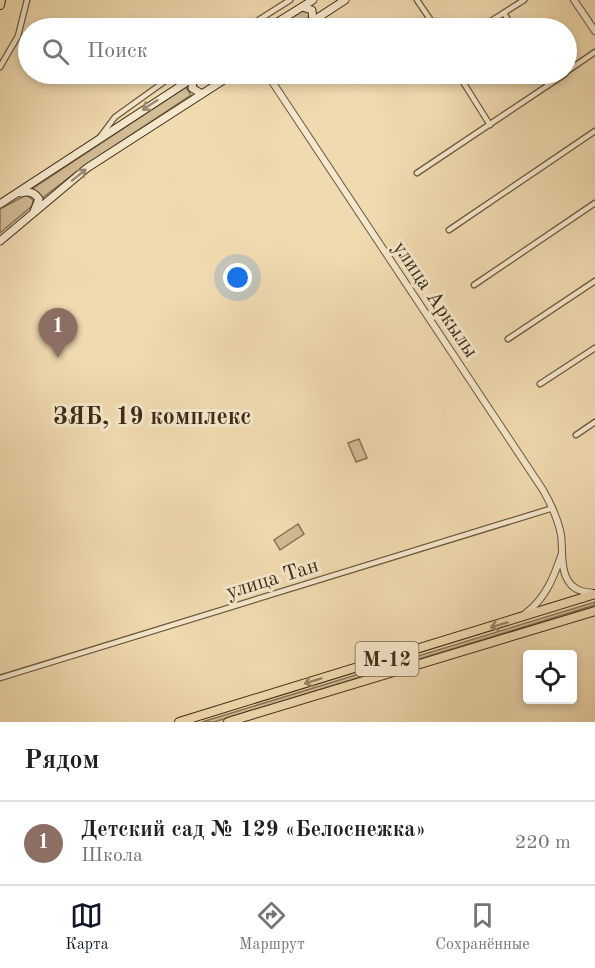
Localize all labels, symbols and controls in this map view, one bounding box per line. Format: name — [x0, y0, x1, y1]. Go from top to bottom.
search box — [18, 18, 577, 84]
icon: search — [39, 35, 72, 68]
text: Поиск — [87, 40, 148, 62]
one-way arrow — [142, 100, 159, 112]
one-way arrow — [70, 169, 86, 182]
street label: улица Аркылы — [388, 238, 481, 362]
your location — [223, 263, 252, 292]
pin: 1 — [38, 308, 78, 358]
district label: ЗЯБ, 19 комплекс — [52, 406, 252, 430]
street label: улица Тан — [224, 555, 321, 603]
one-way arrow — [490, 620, 509, 631]
road number: М-12 — [356, 642, 418, 676]
map controls — [523, 650, 577, 704]
button: locate — [523, 650, 577, 704]
one-way arrow — [304, 676, 323, 687]
text: Рядом — [24, 748, 99, 774]
text: Детский сад № 129 «Белоснежка» — [81, 819, 426, 841]
text: 1 — [38, 833, 49, 853]
text: 220 m — [515, 833, 571, 853]
text: Школа — [81, 846, 143, 866]
tab: Карта — [65, 899, 109, 955]
tab: Маршрут — [239, 899, 305, 955]
tab: Сохранённые — [435, 899, 530, 955]

